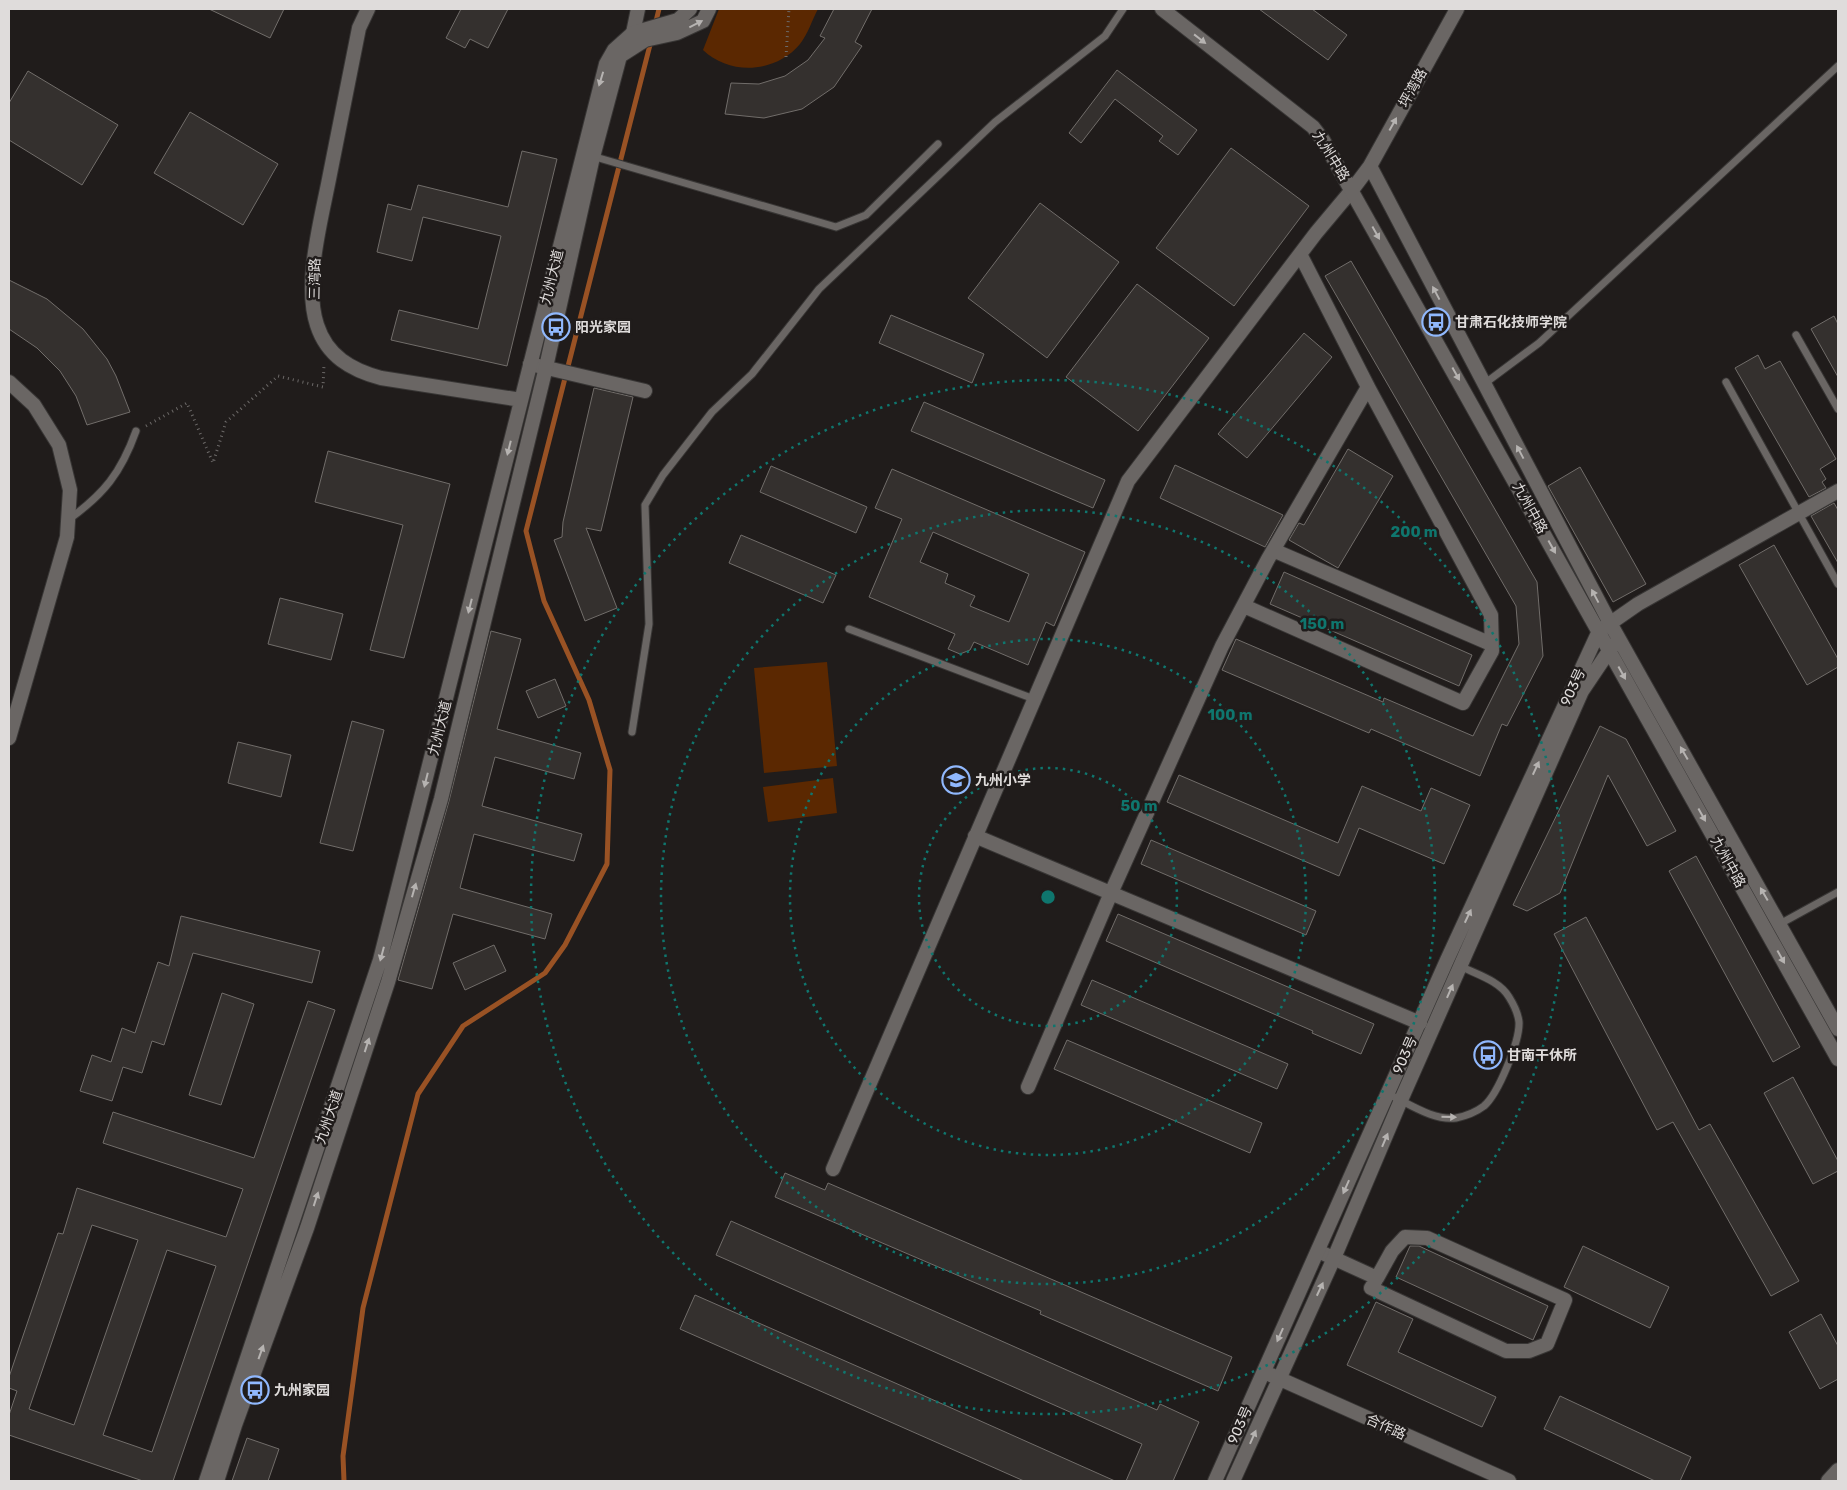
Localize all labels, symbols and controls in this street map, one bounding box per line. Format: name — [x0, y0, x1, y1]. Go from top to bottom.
one-way arrow — [689, 20, 703, 28]
one-way arrow — [1194, 33, 1207, 44]
street label: 坪湾路 — [1395, 66, 1431, 110]
one-way arrow — [597, 71, 605, 86]
one-way arrow — [1389, 117, 1398, 130]
street label: 九州中路 — [1309, 128, 1353, 184]
one-way arrow — [1372, 226, 1381, 239]
street label: 九州大道 — [537, 248, 567, 306]
street label: 三湾路 — [306, 258, 324, 300]
one-way arrow — [1432, 286, 1440, 300]
bus stop icon: 甘肃石化技师学院 — [1421, 307, 1451, 337]
bus stop icon: 阳光家园 — [541, 312, 571, 342]
place label: 甘肃石化技师学院 — [1455, 314, 1567, 331]
place label: 阳光家园 — [575, 319, 631, 336]
one-way arrow — [1452, 367, 1460, 382]
one-way arrow — [505, 440, 513, 455]
one-way arrow — [1516, 445, 1524, 459]
street label: 九州中路 — [1509, 479, 1551, 537]
text: 200 m — [1390, 523, 1438, 541]
one-way arrow — [1548, 540, 1556, 554]
one-way arrow — [1591, 589, 1599, 603]
one-way arrow — [466, 598, 474, 613]
text: 150 m — [1300, 615, 1344, 633]
street label: 903号 — [1557, 665, 1589, 709]
one-way arrow — [1618, 666, 1626, 681]
street label: 九州大道 — [425, 699, 455, 757]
text: 100 m — [1208, 706, 1252, 724]
one-way arrow — [1679, 746, 1688, 760]
one-way arrow — [1531, 761, 1540, 776]
school or university icon: 九州小学 — [941, 765, 971, 795]
place label: 九州小学 — [975, 772, 1031, 789]
one-way arrow — [422, 773, 430, 788]
text: 50 m — [1121, 797, 1157, 815]
one-way arrow — [1697, 808, 1706, 822]
street label: 九州中路 — [1707, 833, 1749, 891]
one-way arrow — [411, 882, 419, 897]
one-way arrow — [1760, 887, 1768, 902]
centre of rings — [1039, 888, 1057, 906]
one-way arrow — [1464, 909, 1472, 923]
one-way arrow — [377, 947, 385, 962]
one-way arrow — [1777, 950, 1786, 963]
one-way arrow — [1447, 984, 1455, 998]
street label: 903号 — [1389, 1033, 1421, 1077]
one-way arrow — [363, 1037, 371, 1052]
bus stop icon: 甘南干休所 — [1473, 1040, 1503, 1070]
place label: 甘南干休所 — [1507, 1047, 1577, 1064]
street label: 九州大道 — [312, 1088, 346, 1146]
one-way arrow — [1441, 1113, 1457, 1121]
one-way arrow — [1381, 1132, 1389, 1147]
one-way arrow — [1342, 1180, 1350, 1194]
one-way arrow — [313, 1192, 320, 1207]
one-way arrow — [1317, 1282, 1325, 1296]
one-way arrow — [1276, 1328, 1284, 1342]
one-way arrow — [258, 1345, 265, 1360]
bus stop icon: 九州家园 — [240, 1375, 270, 1405]
place label: 九州家园 — [274, 1382, 330, 1399]
street label: 903号 — [1224, 1403, 1256, 1447]
street label: 合作路 — [1363, 1411, 1409, 1443]
one-way arrow — [1249, 1430, 1257, 1444]

